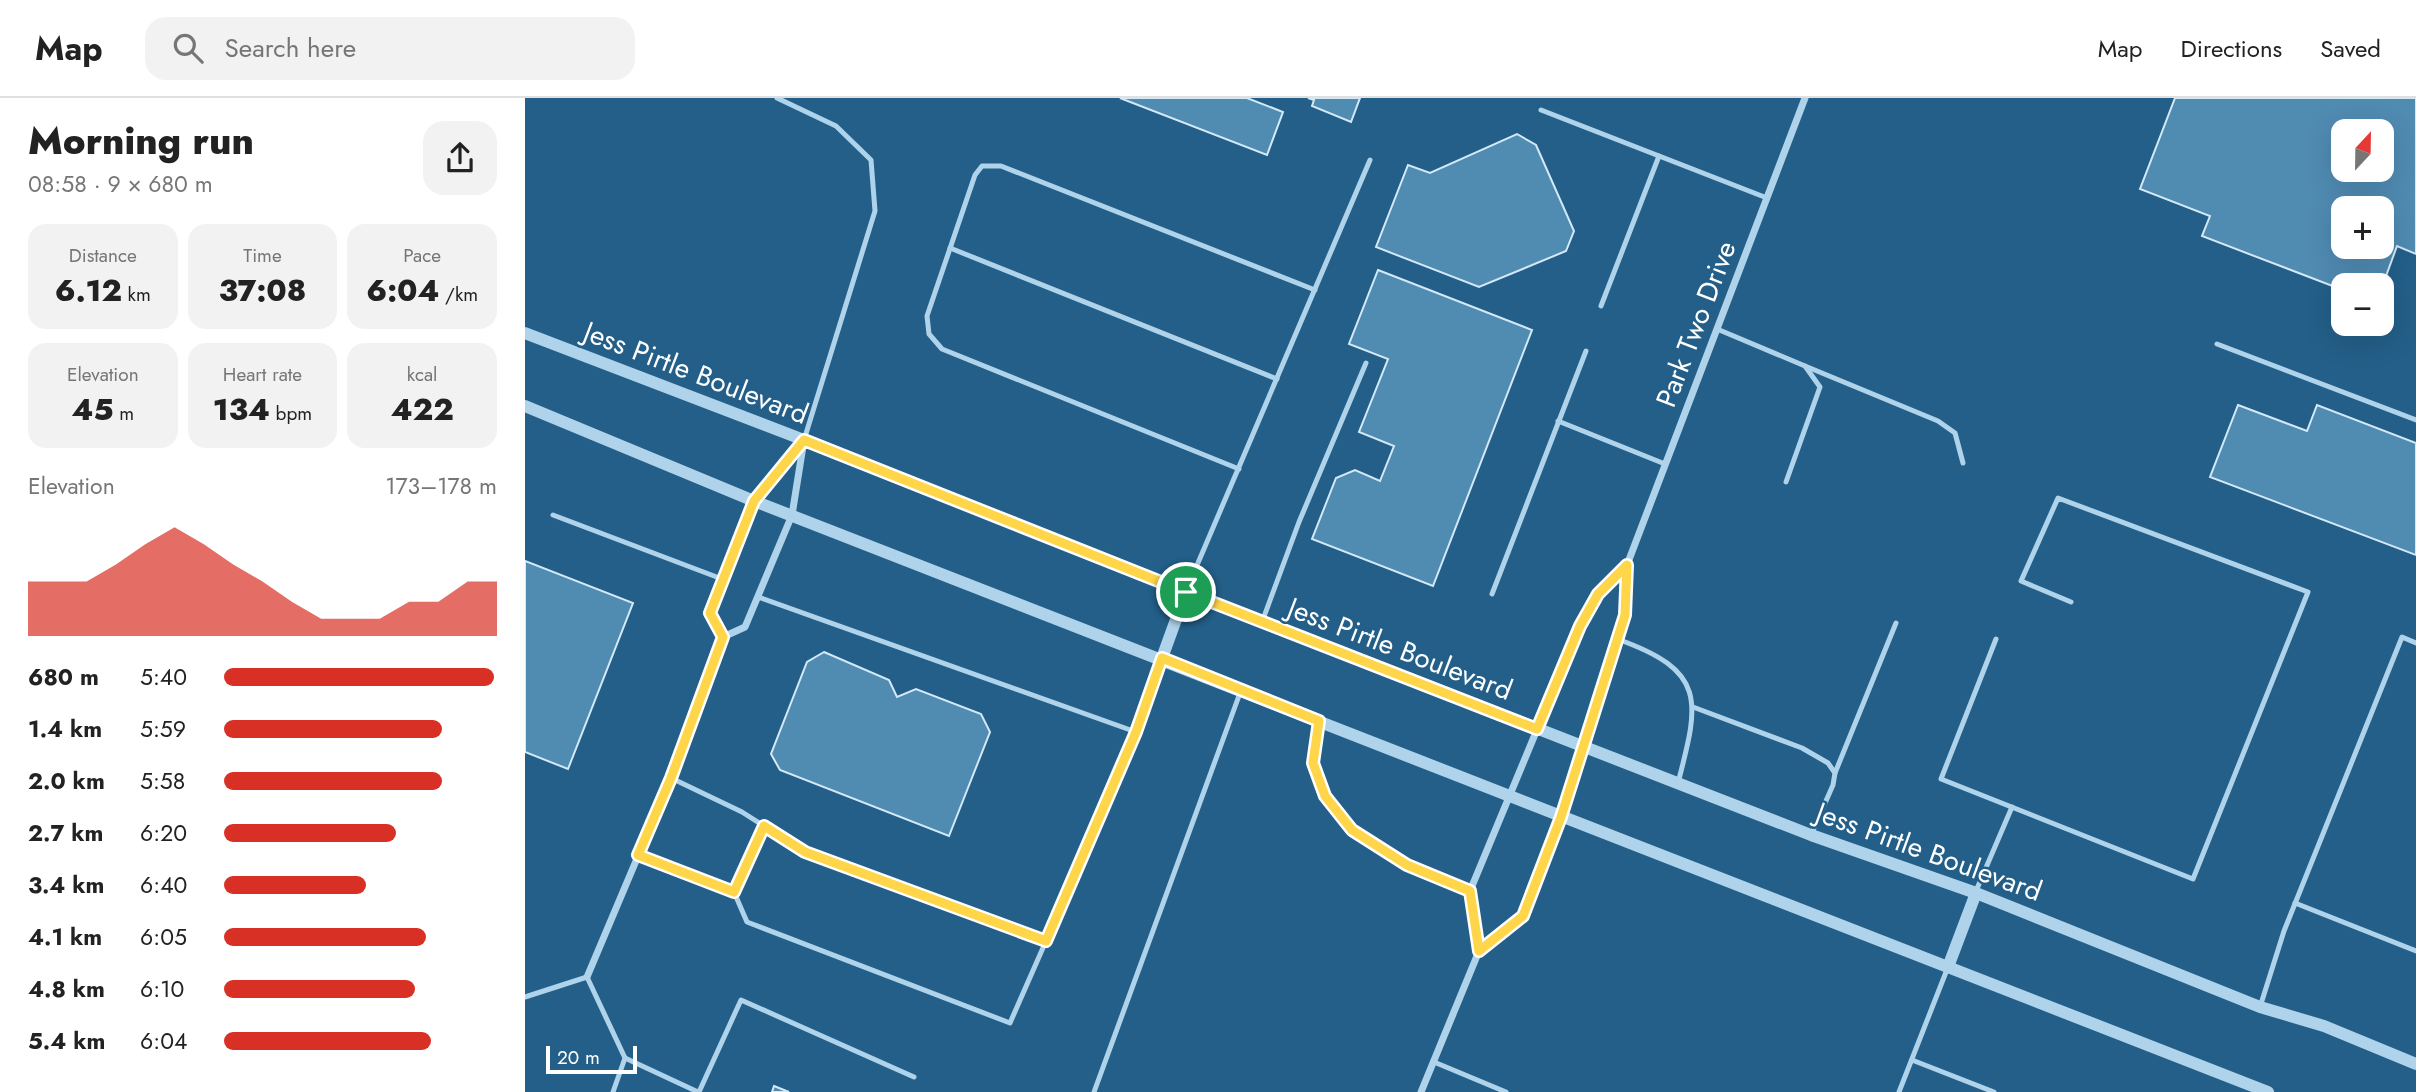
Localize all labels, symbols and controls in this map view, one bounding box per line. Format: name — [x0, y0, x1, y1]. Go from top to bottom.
search box — [145, 17, 635, 80]
text: Map — [35, 25, 103, 72]
icon: search — [169, 29, 207, 67]
text: Search here — [225, 29, 356, 67]
text: Map — [2098, 31, 2143, 66]
text: Directions — [2181, 31, 2282, 66]
text: Saved — [2320, 31, 2381, 66]
text: Morning run — [28, 113, 254, 168]
north arrow — [2331, 119, 2394, 182]
map controls — [2331, 119, 2394, 336]
button: share — [423, 121, 497, 195]
text: 08:58 · 9 × 680 m — [28, 167, 213, 201]
button: + — [2331, 196, 2394, 259]
street label: Park Two Drive — [1645, 235, 1747, 413]
text: Distance — [69, 242, 137, 269]
text: Time — [243, 242, 282, 269]
text: Pace — [403, 242, 441, 269]
text: 6.12 — [55, 269, 122, 312]
text: 37:08 — [219, 269, 306, 312]
text: 6:04 — [366, 269, 439, 312]
button: − — [2331, 273, 2394, 336]
text: km — [122, 281, 151, 308]
text: /km — [439, 281, 478, 308]
street label: Jess Pirtle Boulevard — [574, 310, 814, 435]
text: Elevation — [67, 361, 139, 388]
text: Heart rate — [223, 361, 302, 388]
text: kcal — [407, 361, 438, 388]
text: 45 — [72, 388, 114, 431]
text: 134 — [213, 388, 270, 431]
text: 422 — [391, 388, 454, 431]
text: m — [114, 400, 134, 427]
text: bpm — [270, 400, 312, 427]
text: Elevation — [28, 469, 115, 503]
text: 173–178 m — [385, 469, 497, 503]
pin — [1156, 562, 1216, 622]
icon: arrive — [1167, 573, 1205, 611]
street label: Jess Pirtle Boulevard — [1278, 586, 1518, 711]
text: 680 m — [28, 660, 99, 694]
text: 5:40 — [140, 660, 187, 694]
text: 1.4 km — [28, 712, 102, 746]
text: 5:59 — [140, 712, 186, 746]
text: 2.0 km — [28, 764, 105, 798]
text: 5:58 — [140, 764, 185, 798]
street label: Jess Pirtle Boulevard — [1807, 791, 2048, 912]
text: 2.7 km — [28, 816, 103, 850]
text: 6:20 — [140, 816, 187, 850]
text: 3.4 km — [28, 868, 104, 902]
text: 6:40 — [140, 868, 187, 902]
text: 4.1 km — [28, 920, 102, 954]
text: 6:05 — [140, 920, 187, 954]
text: 4.8 km — [28, 972, 105, 1006]
text: 6:10 — [140, 972, 184, 1006]
text: 5.4 km — [28, 1024, 105, 1058]
text: 6:04 — [140, 1024, 187, 1058]
scale bar — [546, 1043, 637, 1075]
text: 20 m — [557, 1044, 600, 1071]

